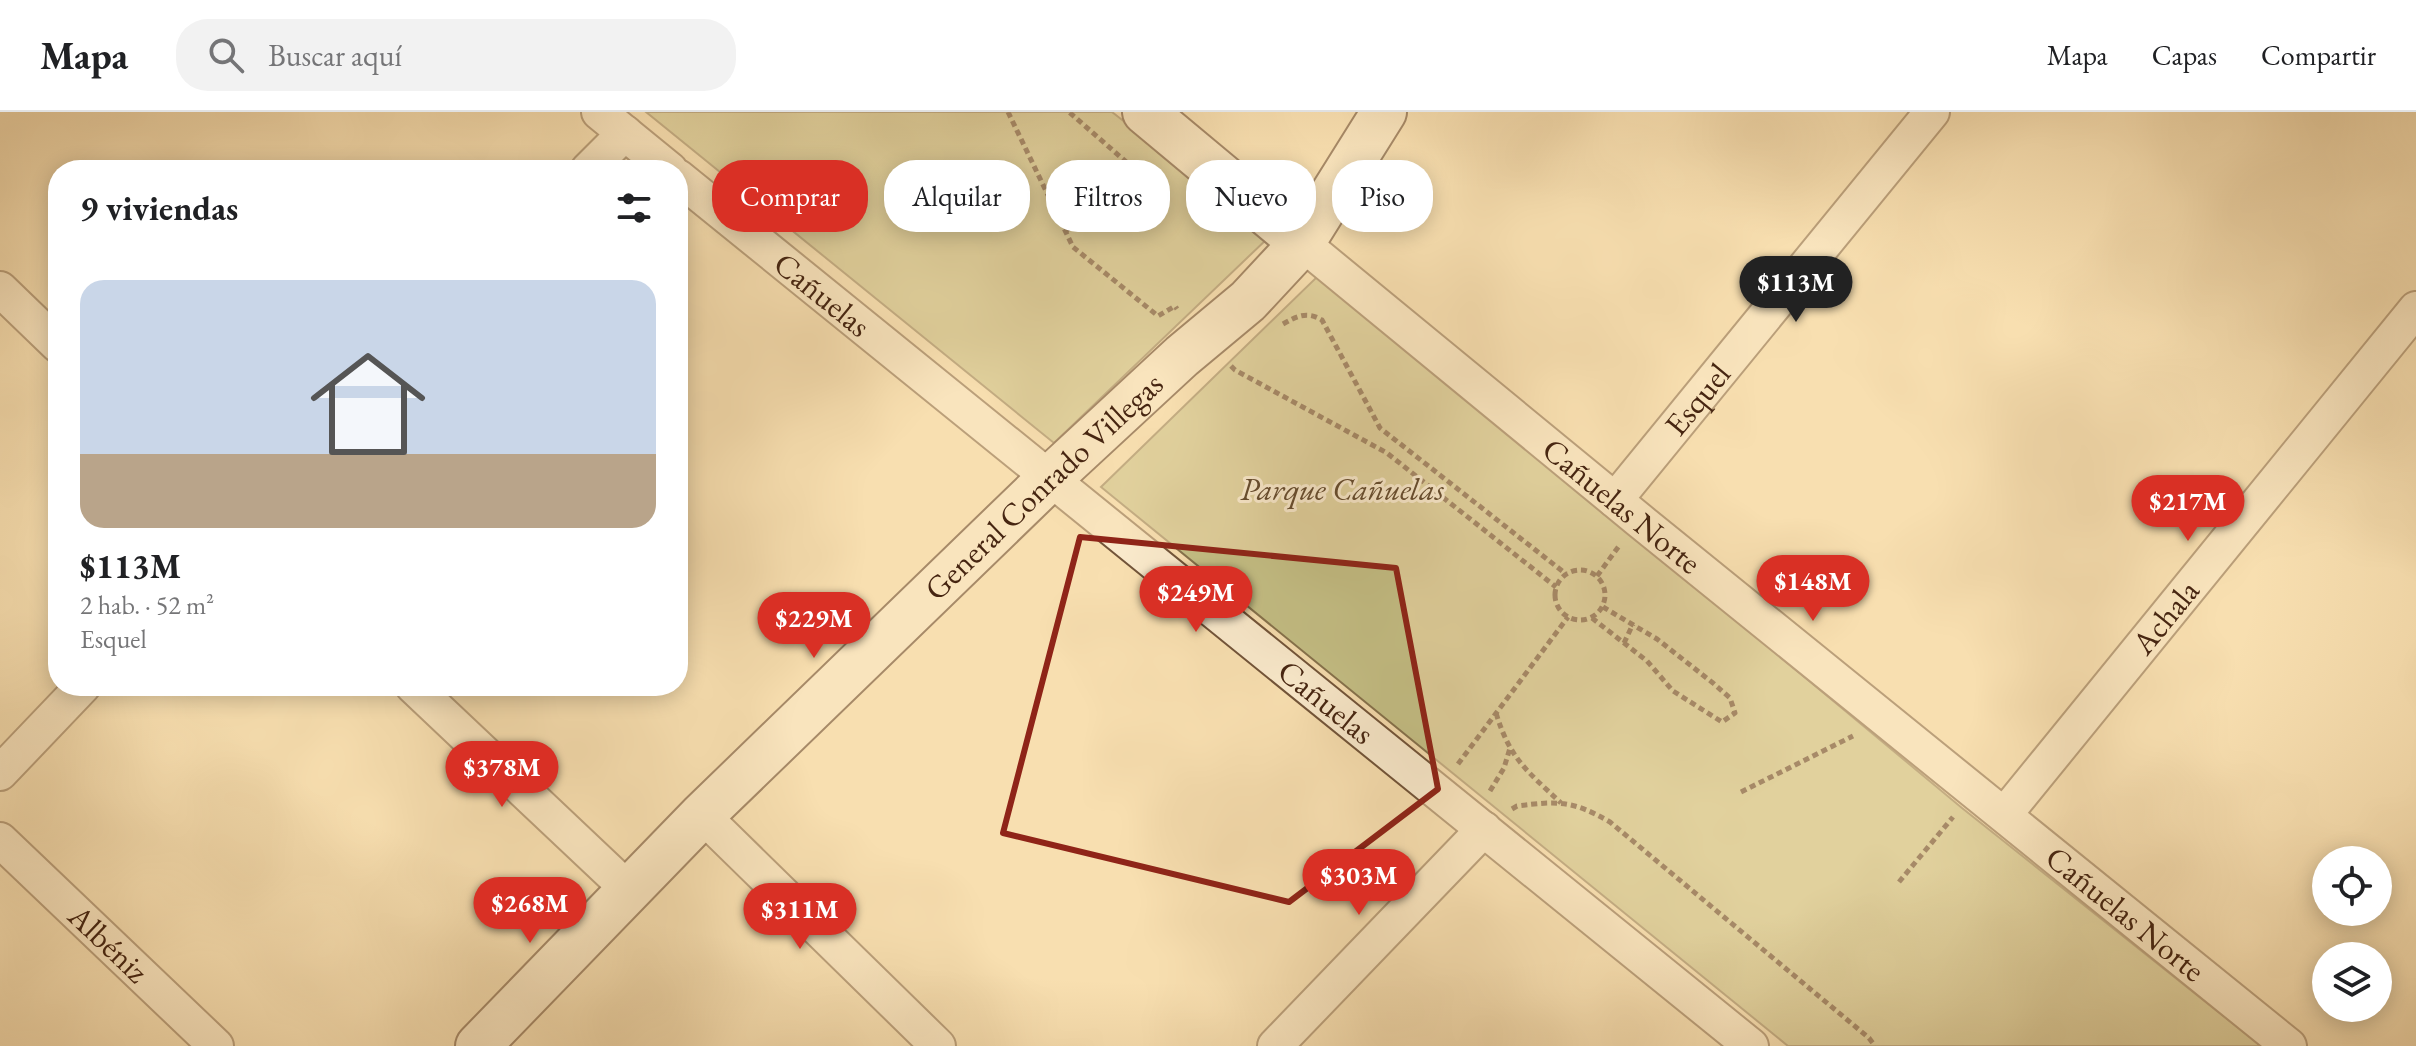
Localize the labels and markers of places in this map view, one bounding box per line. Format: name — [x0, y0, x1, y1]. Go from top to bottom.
pin: $113M — [1740, 256, 1852, 324]
pin: $217M — [2132, 475, 2244, 543]
pin: $148M — [1757, 555, 1869, 623]
pin: $249M — [1140, 566, 1252, 634]
pin: $229M — [758, 592, 870, 660]
pin: $378M — [446, 741, 558, 809]
pin: $303M — [1303, 849, 1415, 917]
pin: $268M — [474, 877, 586, 945]
pin: $311M — [744, 883, 856, 951]

